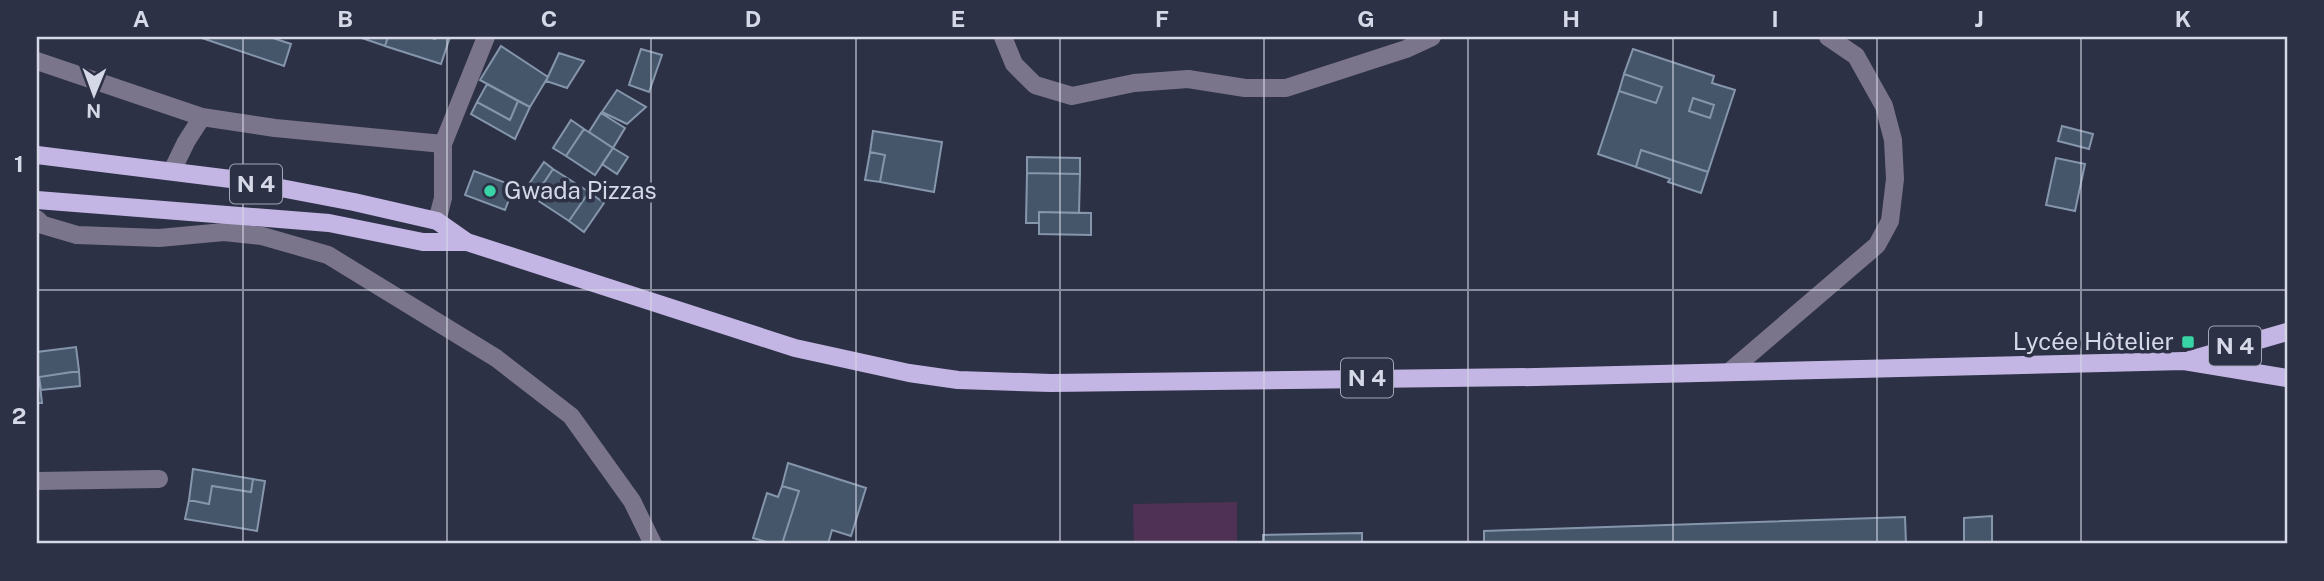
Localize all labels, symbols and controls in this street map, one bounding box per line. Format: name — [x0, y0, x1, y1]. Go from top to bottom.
text: A — [133, 5, 150, 32]
text: B — [337, 5, 353, 32]
text: C — [541, 5, 557, 32]
text: D — [745, 5, 761, 32]
text: E — [951, 5, 965, 32]
text: F — [1155, 5, 1169, 32]
text: G — [1357, 5, 1375, 32]
text: H — [1562, 5, 1580, 32]
text: I — [1771, 5, 1779, 32]
text: J — [1974, 5, 1984, 32]
text: K — [2175, 5, 2191, 32]
north arrow — [60, 60, 130, 130]
text: N — [86, 100, 101, 122]
text: 1 — [14, 150, 24, 177]
road number: N 4 — [230, 164, 282, 204]
place label: Gwada Pizzas — [504, 176, 657, 204]
marker: Gwada Pizzas — [482, 183, 498, 199]
road number: N 4 — [2209, 326, 2261, 366]
place label: Lycée Hôtelier — [2013, 327, 2174, 355]
marker: Lycée Hôtelier — [2180, 334, 2196, 350]
road number: N 4 — [1341, 358, 1393, 398]
text: 2 — [12, 402, 26, 429]

